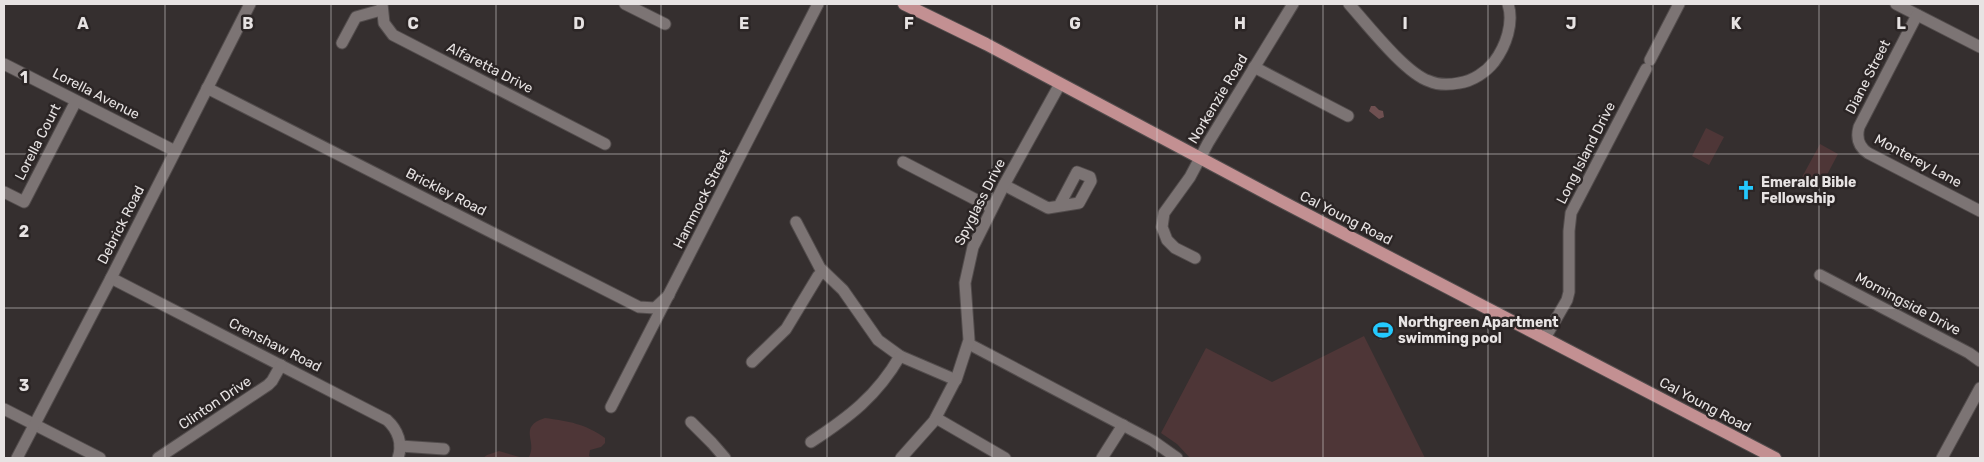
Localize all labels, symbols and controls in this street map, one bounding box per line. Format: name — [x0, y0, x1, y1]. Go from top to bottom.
text: A — [77, 14, 89, 33]
text: B — [242, 14, 254, 33]
text: C — [407, 14, 419, 33]
text: D — [573, 14, 585, 33]
text: E — [739, 14, 749, 33]
text: F — [904, 14, 914, 33]
text: G — [1069, 14, 1081, 33]
text: H — [1234, 14, 1246, 33]
text: I — [1402, 14, 1408, 33]
text: J — [1566, 14, 1576, 33]
text: K — [1731, 14, 1742, 33]
text: L — [1896, 14, 1906, 33]
street label: Diane Street — [1842, 37, 1894, 117]
street label: Alfaretta Drive — [444, 39, 536, 97]
street label: Norkenzie Road — [1185, 51, 1251, 147]
street label: Lorella Avenue — [50, 65, 143, 123]
text: 1 — [20, 68, 28, 87]
street label: Long Island Drive — [1553, 99, 1619, 207]
street label: Lorella Court — [12, 101, 65, 183]
street label: Monterey Lane — [1871, 131, 1965, 191]
street label: Hammock Street — [670, 146, 735, 252]
street label: Spyglass Drive — [951, 156, 1009, 248]
street label: Brickley Road — [403, 164, 489, 220]
place label: Emerald Bible Fellowship — [1761, 174, 1856, 207]
church icon: Emerald Bible Fellowship — [1735, 179, 1757, 201]
street label: Debrick Road — [94, 183, 148, 267]
street label: Cal Young Road — [1297, 187, 1395, 249]
text: 2 — [19, 222, 29, 241]
street label: Morningside Drive — [1852, 269, 1964, 339]
street label: Crenshaw Road — [226, 314, 324, 376]
place label: Northgreen Apartment swimming pool — [1398, 314, 1559, 347]
sports icon: Northgreen Apartment swimming pool — [1372, 319, 1394, 341]
street label: Clinton Drive — [176, 372, 255, 433]
street label: Cal Young Road — [1656, 374, 1754, 436]
text: 3 — [19, 376, 29, 395]

